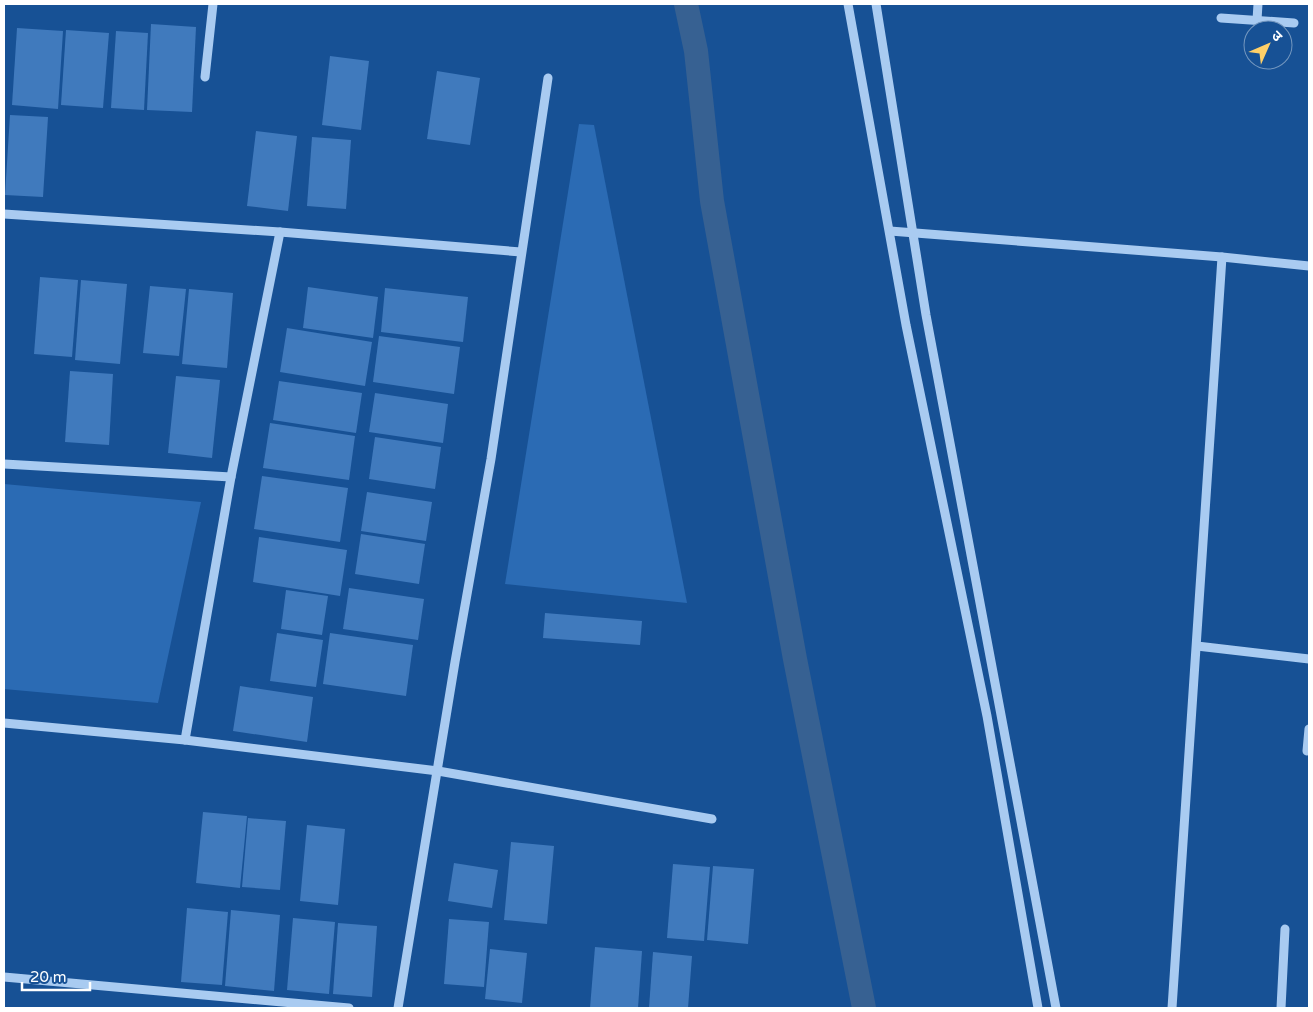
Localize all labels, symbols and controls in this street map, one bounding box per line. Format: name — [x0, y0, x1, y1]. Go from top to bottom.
north arrow — [1243, 20, 1293, 70]
text: उ — [1268, 27, 1286, 46]
scale bar — [22, 960, 90, 992]
text: 20 m — [30, 968, 67, 986]

